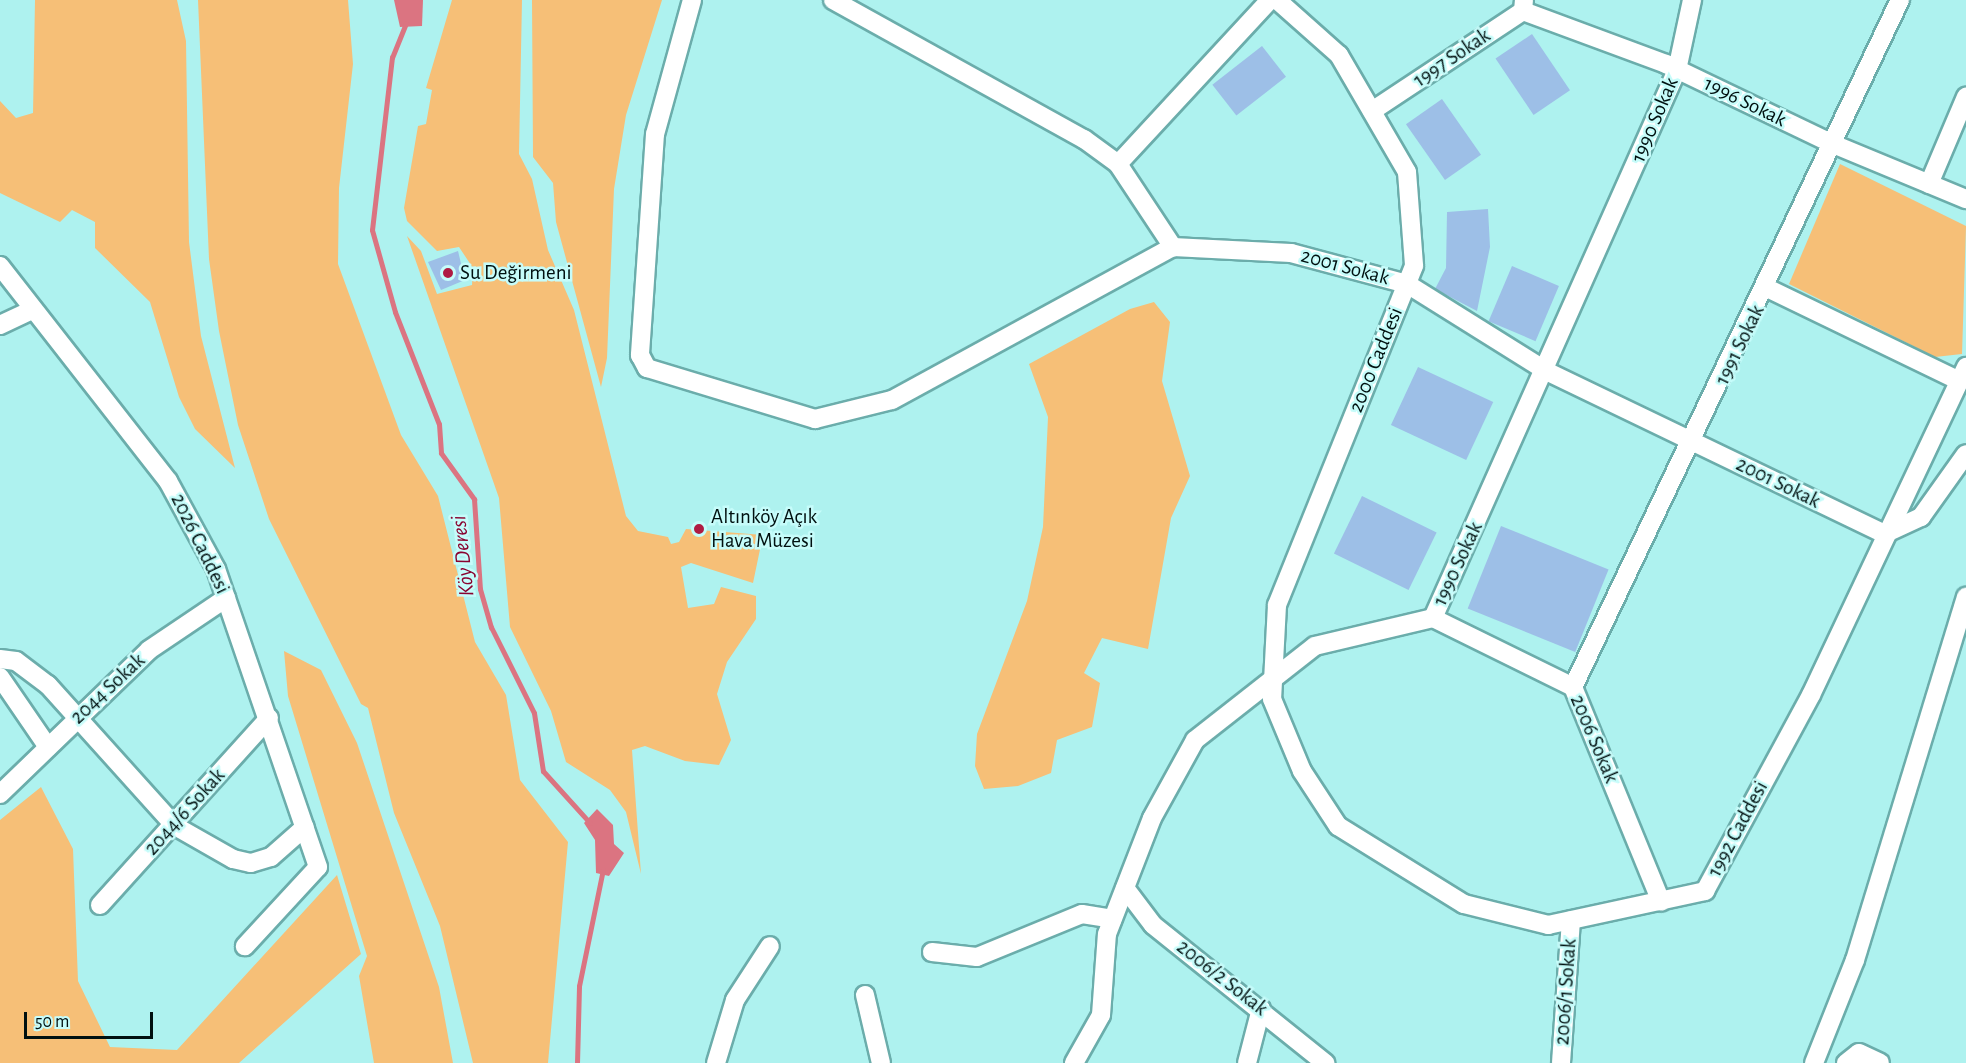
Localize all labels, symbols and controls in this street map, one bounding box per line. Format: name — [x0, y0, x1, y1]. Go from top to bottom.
street label: 1997 Sokak — [1409, 23, 1495, 93]
street label: 1996 Sokak — [1700, 71, 1790, 133]
street label: 1990 Sokak — [1626, 74, 1684, 166]
street label: 2001 Sokak — [1298, 243, 1392, 291]
place label: Su Değirmeni — [460, 260, 572, 286]
marker: Su Değirmeni — [441, 266, 455, 280]
street label: 1991 Sokak — [1710, 301, 1770, 389]
street label: 2000 Caddesi — [1343, 304, 1409, 416]
street label: 2001 Sokak — [1732, 452, 1824, 514]
street label: 2026 Caddesi — [165, 490, 235, 598]
place label: Altınköy Açık Hava Müzesi — [711, 504, 817, 554]
water label: Köy Deresi — [446, 514, 480, 598]
street label: 1990 Sokak — [1428, 518, 1488, 610]
marker: Altınköy Açık Hava Müzesi — [692, 522, 706, 536]
street label: 2044 Sokak — [66, 648, 150, 730]
street label: 2006 Sokak — [1564, 691, 1624, 787]
street label: 2044/6 Sokak — [139, 763, 231, 861]
street label: 1992 Caddesi — [1702, 777, 1774, 881]
street label: 2006/2 Sokak — [1171, 935, 1273, 1021]
street label: 2006/1 Sokak — [1550, 938, 1582, 1046]
scale bar — [27, 1000, 156, 1038]
text: 50 m — [35, 1013, 69, 1031]

